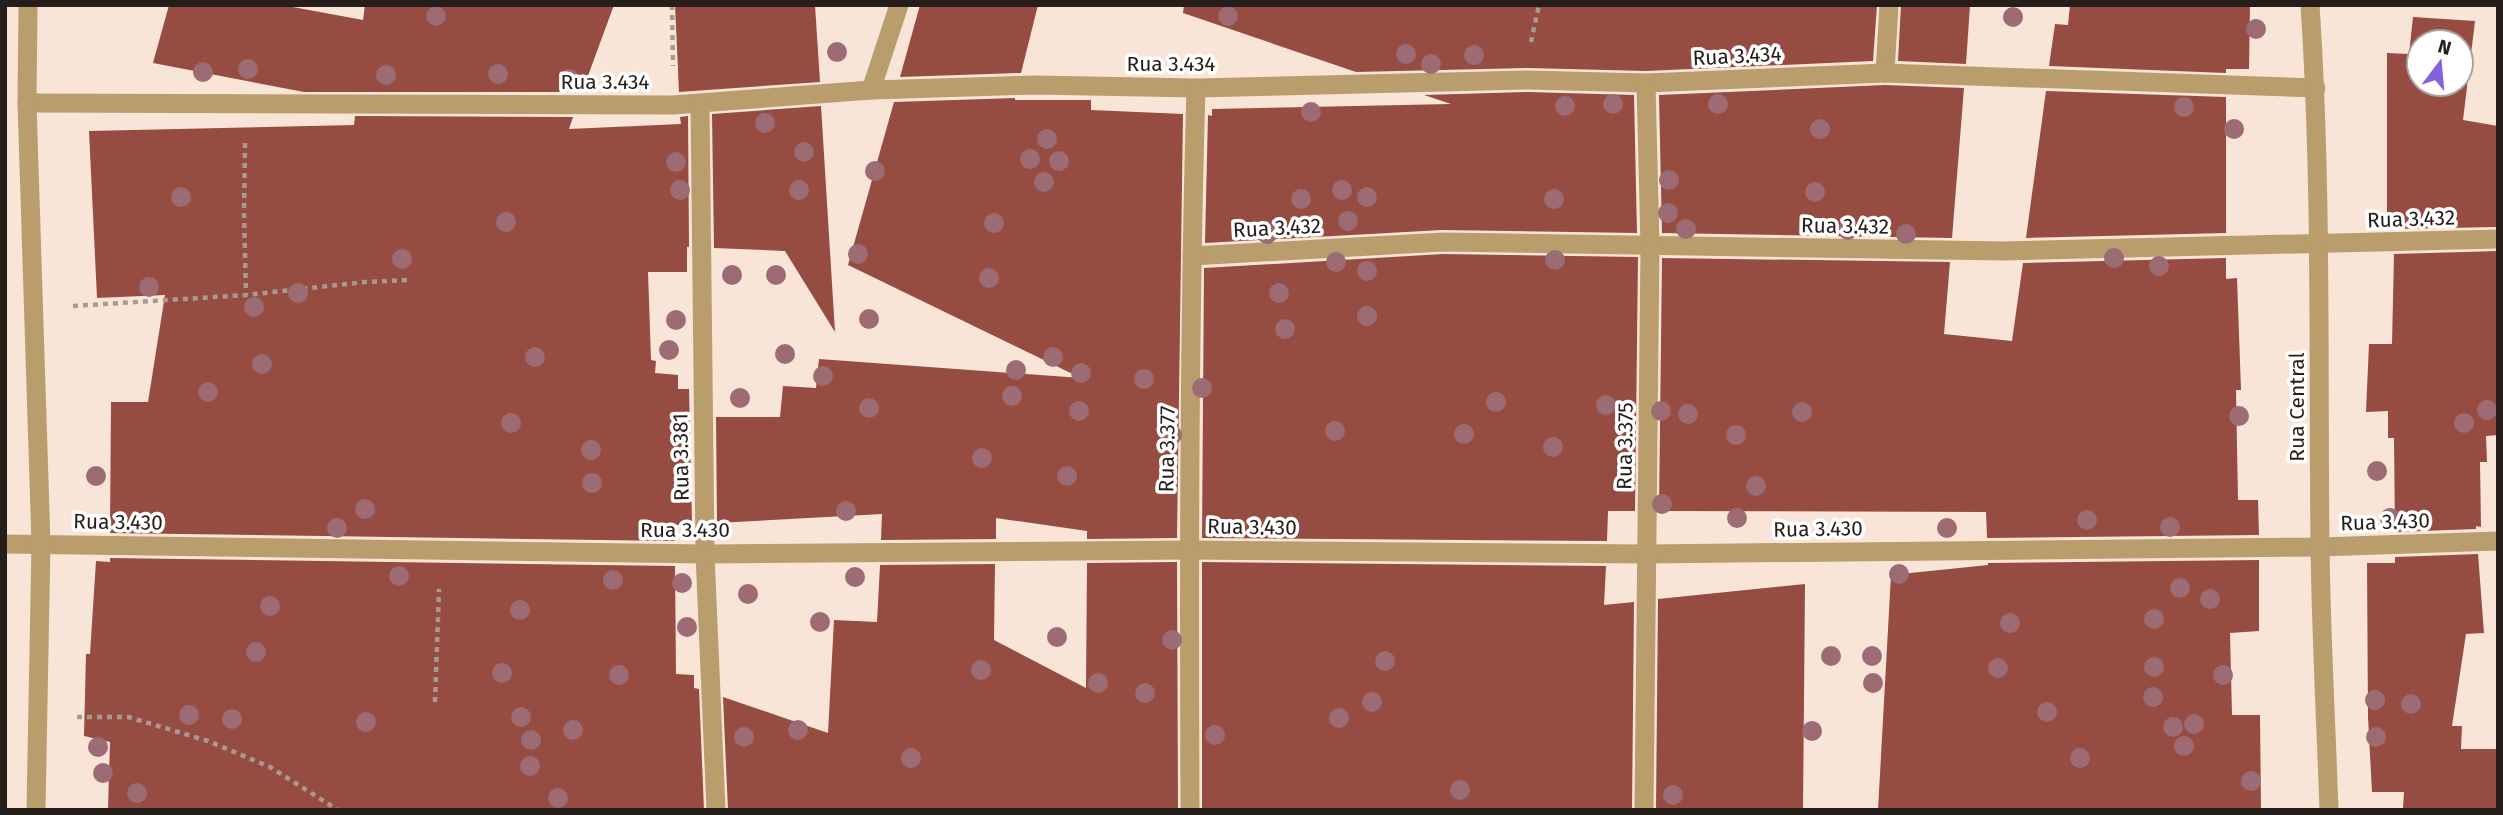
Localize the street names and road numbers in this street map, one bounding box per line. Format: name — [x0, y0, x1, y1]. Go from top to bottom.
street label: Rua 3.434 — [1692, 41, 1782, 71]
street label: Rua 3.434 — [1126, 51, 1216, 77]
street label: Rua 3.434 — [560, 69, 650, 95]
street label: Rua 3.432 — [2366, 204, 2456, 234]
street label: Rua 3.432 — [1801, 212, 1889, 240]
street label: Rua 3.432 — [1232, 213, 1322, 243]
street label: Rua Central — [2284, 352, 2310, 462]
street label: Rua 3.375 — [1611, 402, 1639, 490]
street label: Rua 3.377 — [1153, 405, 1181, 493]
street label: Rua 3.381 — [667, 413, 695, 501]
street label: Rua 3.430 — [2340, 507, 2430, 537]
street label: Rua 3.430 — [73, 508, 163, 536]
street label: Rua 3.430 — [1207, 513, 1297, 541]
street label: Rua 3.430 — [1773, 515, 1863, 543]
street label: Rua 3.430 — [640, 517, 730, 543]

